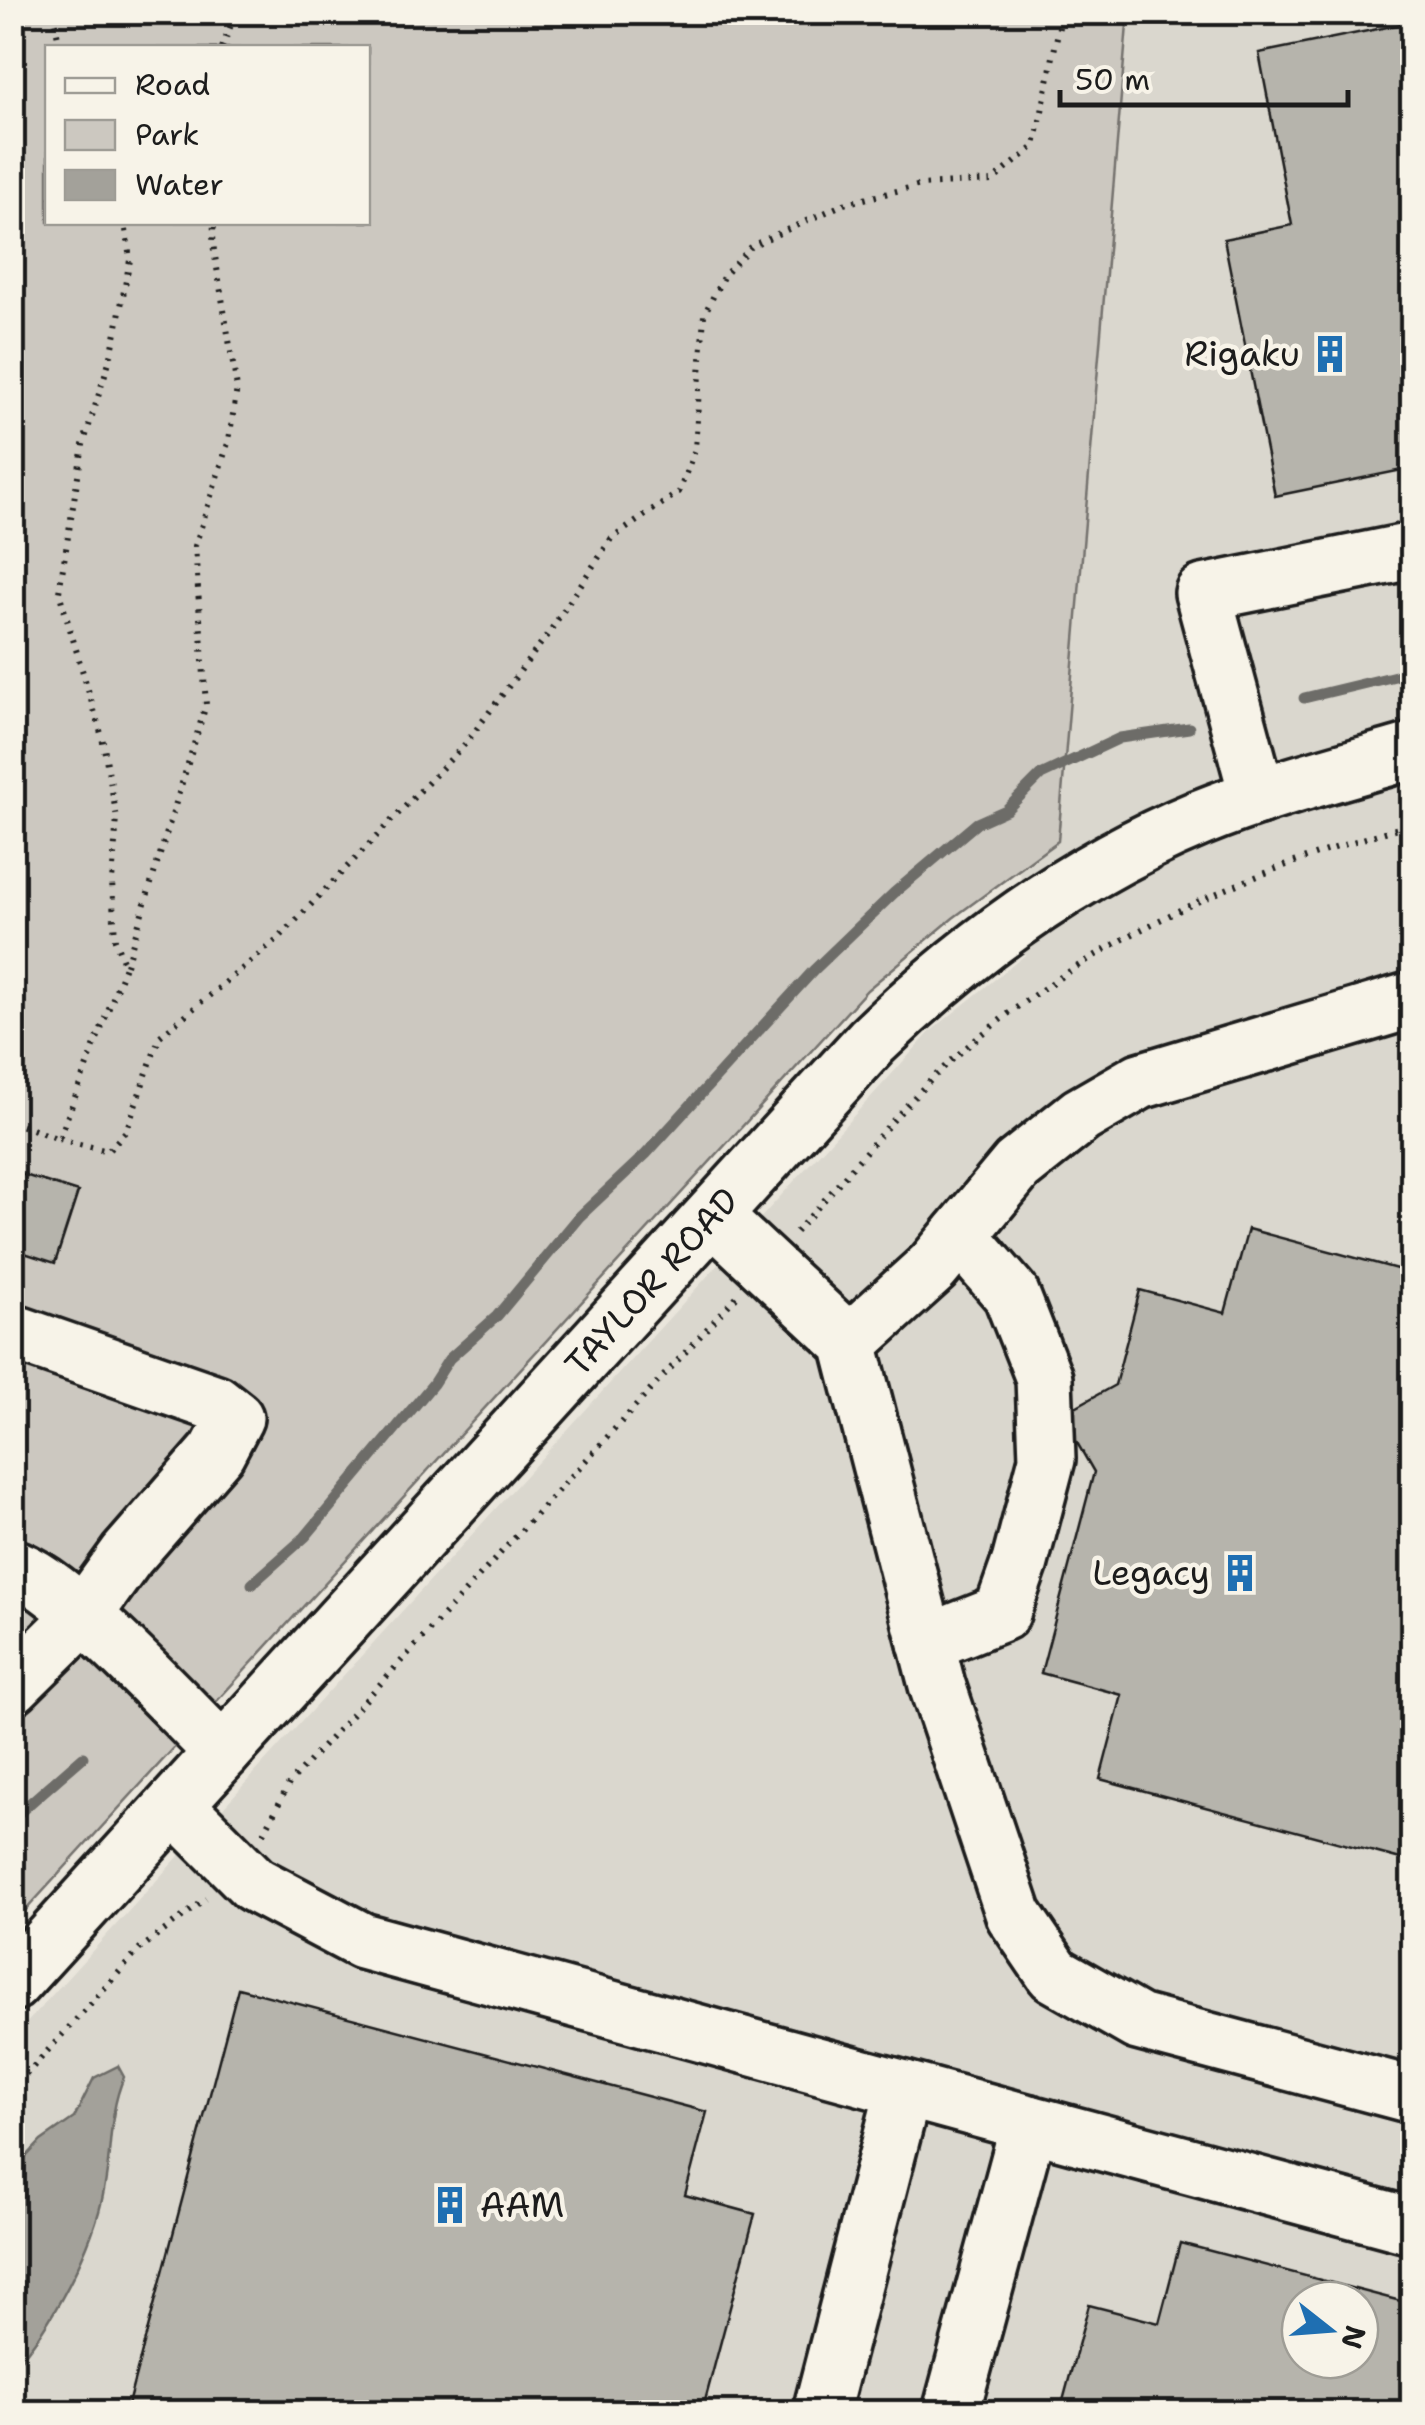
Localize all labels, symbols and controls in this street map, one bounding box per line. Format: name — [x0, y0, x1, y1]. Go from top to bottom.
legend — [45, 45, 370, 225]
scale bar — [1060, 45, 1348, 107]
text: 50 m — [1075, 59, 1150, 100]
text: Road — [135, 64, 210, 105]
text: Park — [135, 114, 199, 155]
text: Water — [135, 164, 224, 205]
place label: Rigaku — [1184, 330, 1300, 377]
building icon: Rigaku — [1309, 333, 1351, 375]
street label: TAYLOR ROAD — [554, 1177, 749, 1386]
place label: Legacy — [1092, 1549, 1210, 1596]
building icon: Legacy — [1219, 1552, 1261, 1594]
place label: AAM — [480, 2181, 564, 2228]
building icon: AAM — [429, 2184, 471, 2226]
north arrow — [1280, 2280, 1380, 2380]
text: N — [1332, 2321, 1375, 2353]

